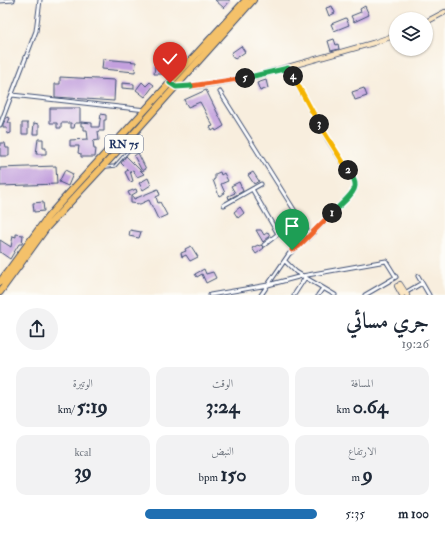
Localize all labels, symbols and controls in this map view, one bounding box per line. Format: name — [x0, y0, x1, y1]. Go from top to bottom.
map controls — [389, 12, 433, 56]
button: layers — [389, 12, 433, 56]
pin — [153, 42, 187, 83]
icon: check — [159, 48, 181, 70]
pin: 4 — [283, 66, 303, 86]
pin: 5 — [235, 68, 255, 88]
text: 4 — [290, 69, 296, 82]
text: 5 — [243, 71, 247, 84]
pin: 3 — [309, 114, 329, 134]
text: 3 — [317, 117, 321, 130]
road number: RN 75 — [105, 135, 143, 153]
pin: 2 — [338, 160, 358, 180]
text: 2 — [345, 163, 351, 176]
pin: 1 — [322, 203, 342, 223]
text: 1 — [330, 206, 334, 219]
pin — [275, 209, 309, 250]
icon: arrive — [281, 215, 303, 237]
text: جري مسائي — [346, 307, 429, 335]
button: share — [16, 308, 58, 350]
text: 19:26 — [401, 336, 429, 352]
text: الوتيرة — [73, 377, 93, 390]
text: الوقت — [212, 377, 233, 390]
text: المسافة — [351, 377, 373, 390]
text: 5:19 — [77, 394, 108, 419]
text: 3:24 — [206, 394, 239, 419]
text: 0.64 — [353, 394, 388, 419]
text: /km — [58, 403, 77, 416]
text: km — [337, 403, 353, 416]
text: النبض — [211, 445, 234, 458]
text: الارتفاع — [348, 445, 376, 458]
text: kcal — [74, 446, 91, 459]
text: 39 — [74, 459, 92, 484]
text: 150 — [220, 462, 246, 487]
text: 9 — [362, 462, 373, 487]
text: bpm — [199, 471, 220, 484]
text: m — [352, 471, 362, 484]
text: 5:35 — [345, 506, 365, 522]
text: 100 m — [398, 506, 429, 522]

